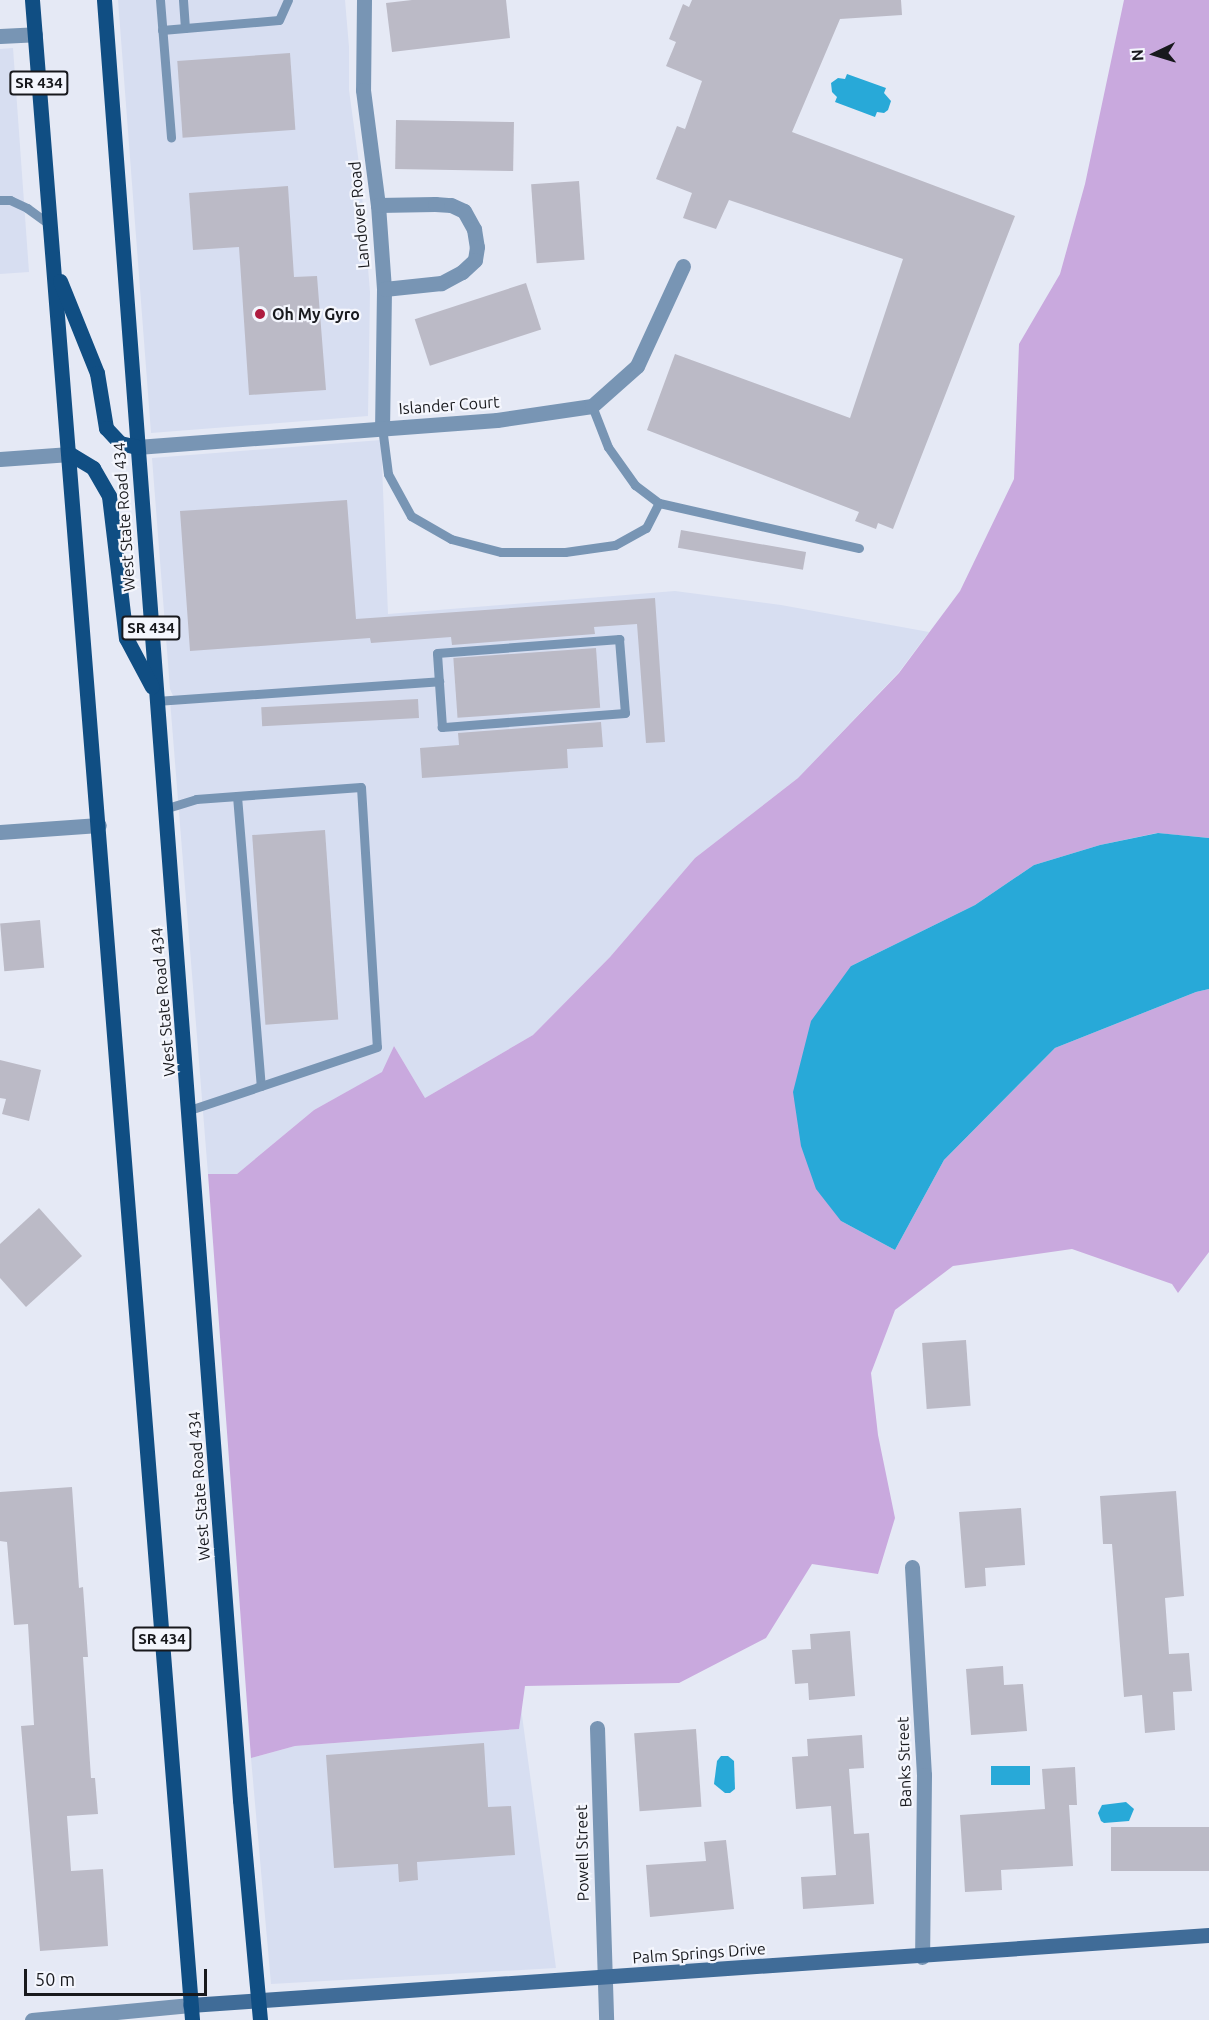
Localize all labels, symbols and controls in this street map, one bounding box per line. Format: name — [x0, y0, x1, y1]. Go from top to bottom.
north arrow — [1125, 24, 1185, 84]
text: N — [1128, 49, 1146, 62]
road number: SR 434 — [9, 71, 69, 95]
street label: Landover Road — [345, 161, 373, 269]
place label: Oh My Gyro — [272, 304, 360, 324]
marker: Oh My Gyro — [253, 307, 267, 321]
street label: Islander Court — [398, 392, 500, 418]
street label: West State Road 434 — [109, 442, 139, 592]
road number: SR 434 — [121, 616, 181, 640]
street label: West State Road 434 — [147, 927, 179, 1077]
street label: West State Road 434 — [184, 1411, 214, 1561]
road number: SR 434 — [132, 1627, 192, 1651]
street label: Banks Street — [893, 1716, 915, 1808]
street label: Powell Street — [572, 1804, 592, 1902]
street label: Palm Springs Drive — [632, 1939, 766, 1967]
scale bar — [27, 1957, 210, 1995]
text: 50 m — [35, 1969, 75, 1989]

